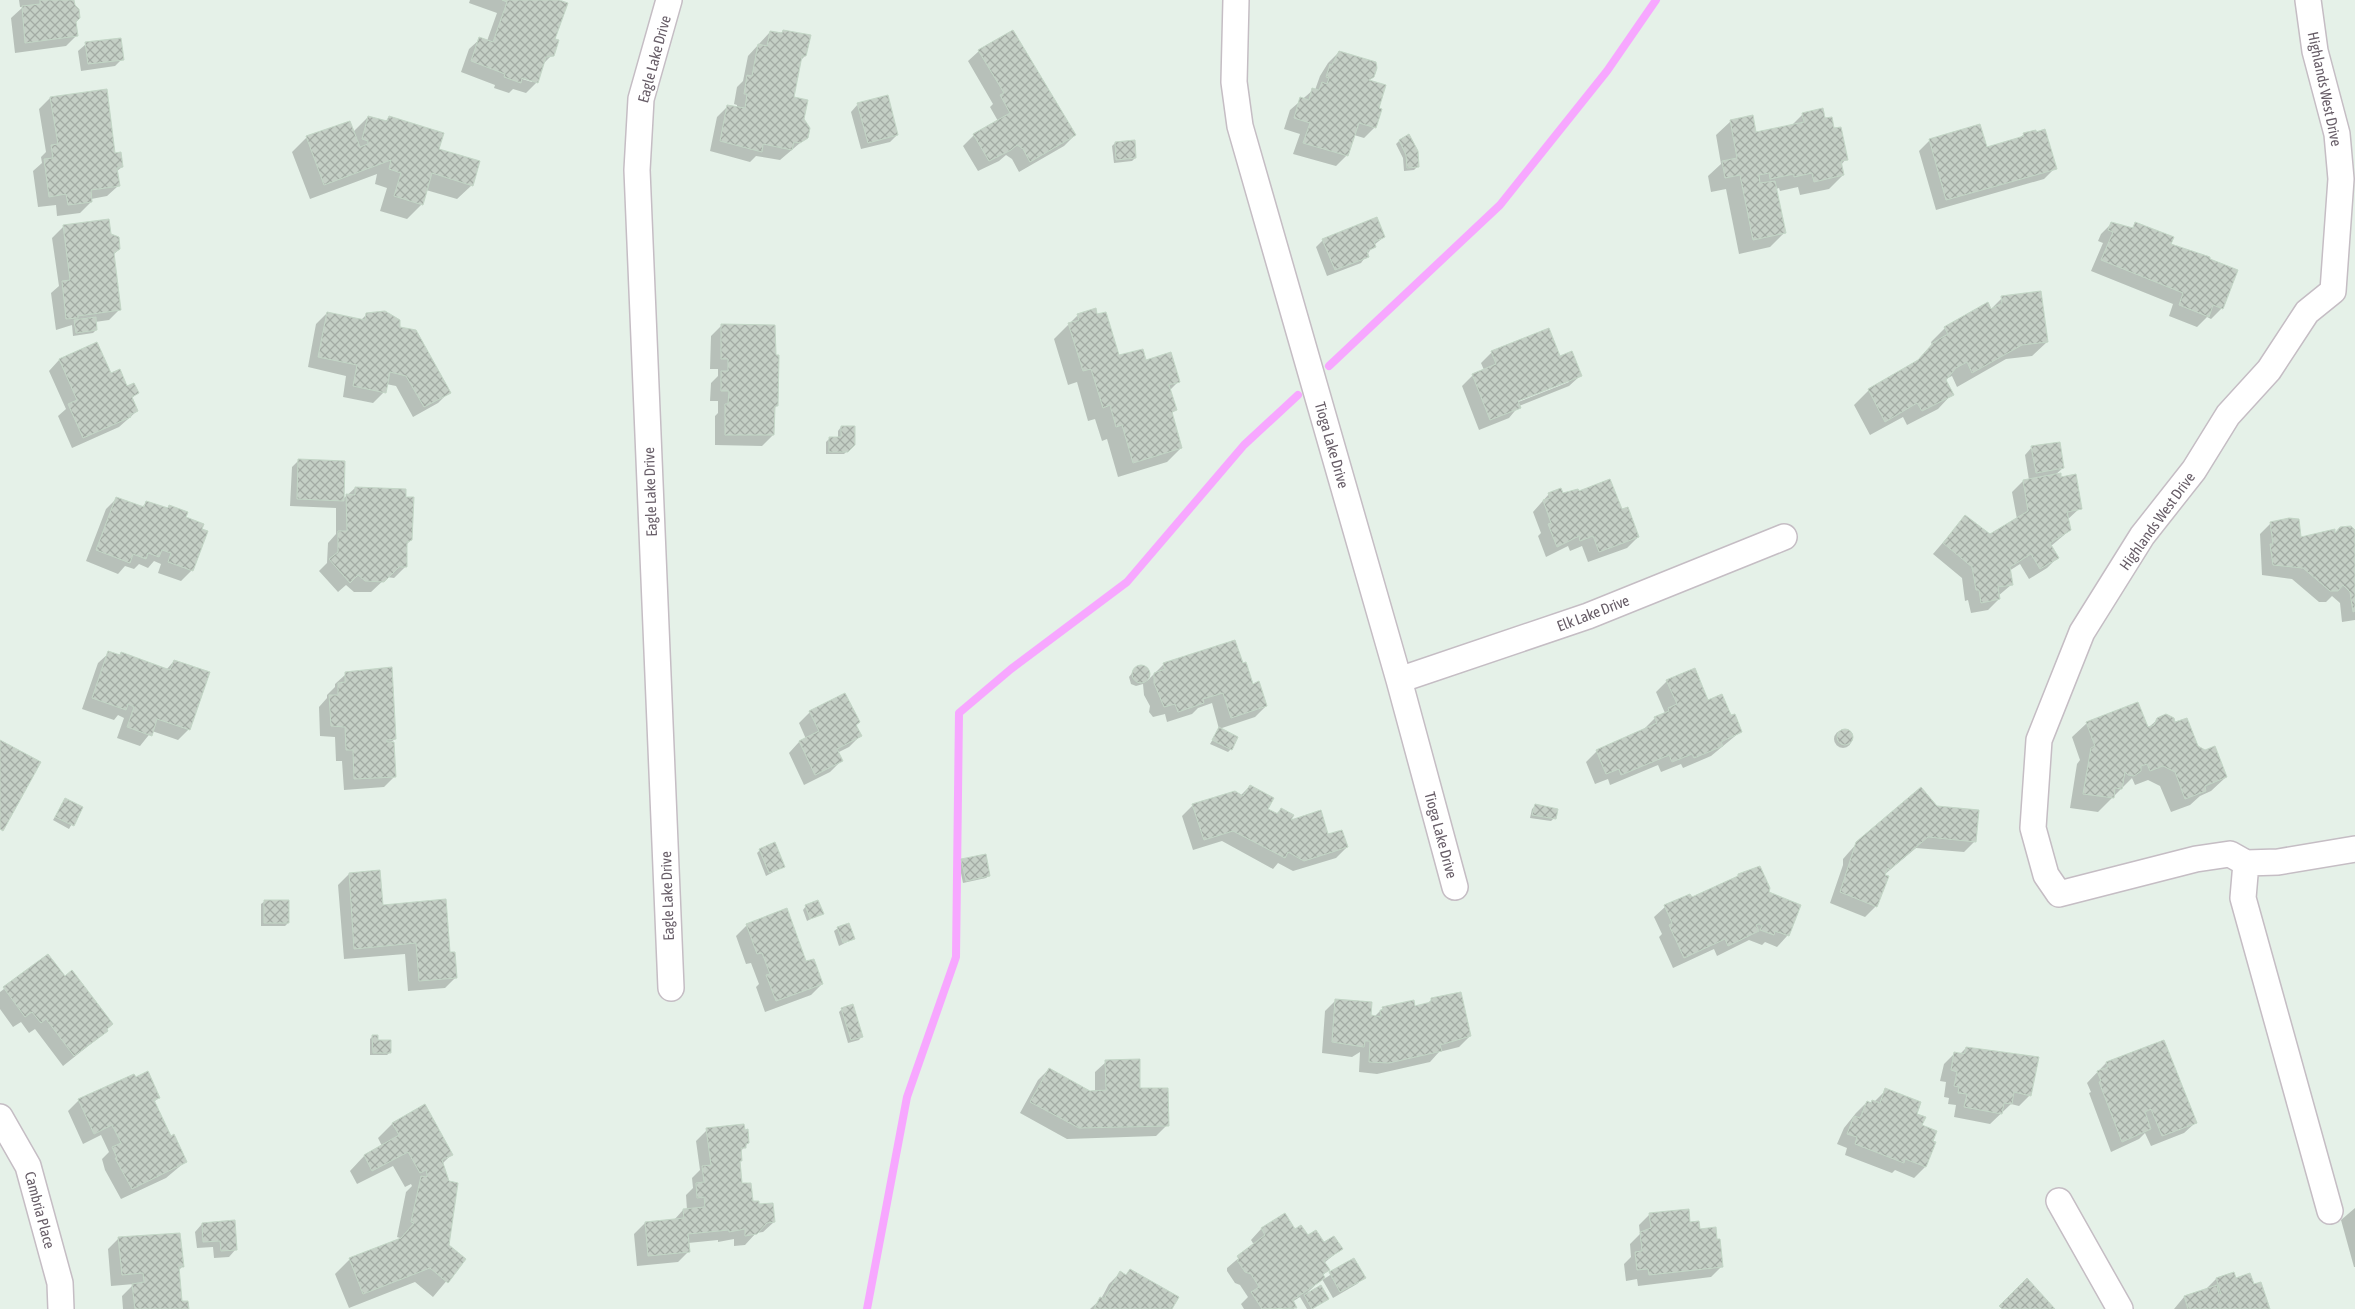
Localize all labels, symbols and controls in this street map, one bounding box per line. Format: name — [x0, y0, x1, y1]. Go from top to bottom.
street label: Eagle Lake Drive — [634, 13, 674, 104]
street label: Highlands West Drive — [2305, 30, 2345, 148]
street label: Tioga Lake Drive — [1312, 400, 1352, 490]
street label: Eagle Lake Drive — [640, 447, 660, 537]
street label: Highlands West Drive — [2116, 469, 2198, 573]
street label: Elk Lake Drive — [1554, 591, 1632, 635]
street label: Tioga Lake Drive — [1421, 790, 1461, 880]
street label: Eagle Lake Drive — [657, 851, 677, 941]
street label: Cambria Place — [22, 1170, 59, 1251]

